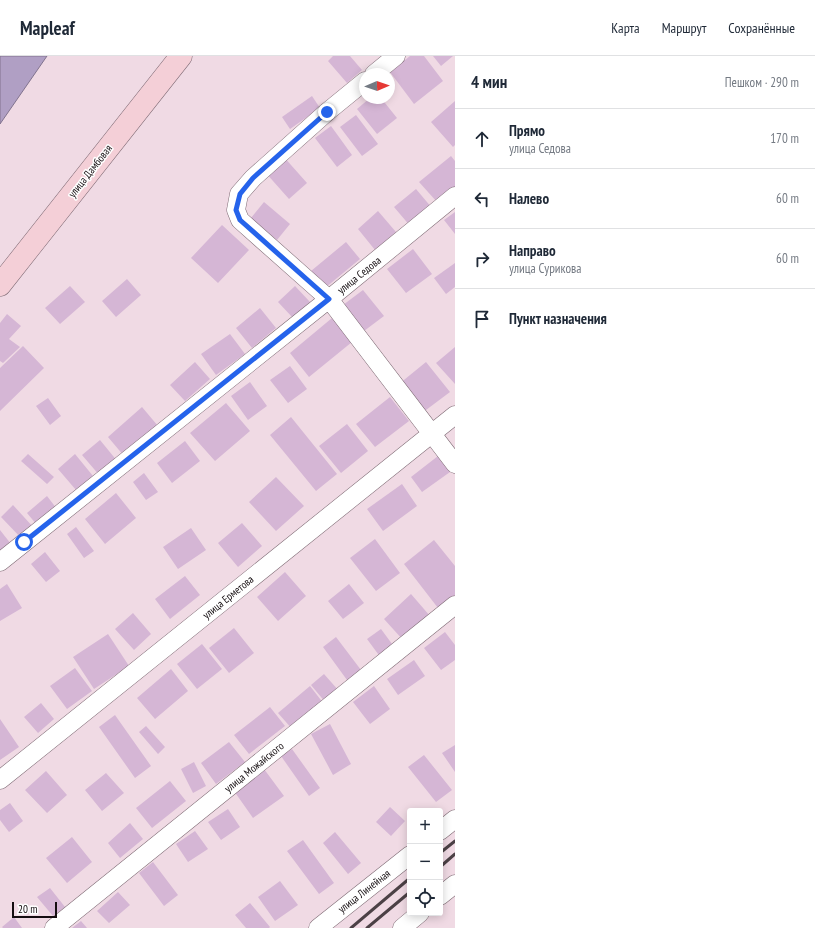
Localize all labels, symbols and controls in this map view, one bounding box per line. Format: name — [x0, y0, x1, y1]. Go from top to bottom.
text: Mapleaf — [20, 16, 75, 40]
text: Карта — [611, 19, 640, 37]
text: Маршрут — [662, 19, 706, 37]
text: Сохранённые — [728, 19, 795, 37]
north arrow — [359, 68, 395, 104]
text: 4 мин — [471, 71, 507, 93]
text: Пешком · 290 m — [725, 74, 799, 91]
route end — [318, 103, 336, 121]
text: Прямо — [509, 121, 545, 140]
icon: ahead — [471, 128, 493, 150]
text: 170 m — [770, 130, 799, 147]
text: улица Седова — [509, 140, 571, 157]
street label: улица Дамбовая — [65, 142, 115, 200]
icon: left — [471, 188, 493, 210]
text: Налево — [509, 189, 549, 208]
text: 60 m — [776, 190, 799, 207]
text: Направо — [509, 241, 556, 260]
icon: right — [471, 248, 493, 270]
text: 60 m — [776, 250, 799, 267]
street label: улица Седова — [334, 253, 384, 297]
text: улица Сурикова — [509, 260, 582, 277]
icon: arrive — [471, 308, 493, 330]
text: Пункт назначения — [509, 309, 607, 328]
route start — [15, 533, 33, 551]
street label: улица Ерметова — [200, 572, 256, 622]
street label: улица Можайского — [221, 739, 287, 795]
map controls — [407, 808, 443, 916]
button: + — [407, 808, 443, 844]
button: − — [407, 844, 443, 880]
street label: улица Линейная — [335, 866, 393, 916]
button: locate — [407, 880, 443, 916]
scale bar — [12, 900, 57, 919]
text: 20 m — [18, 902, 37, 916]

